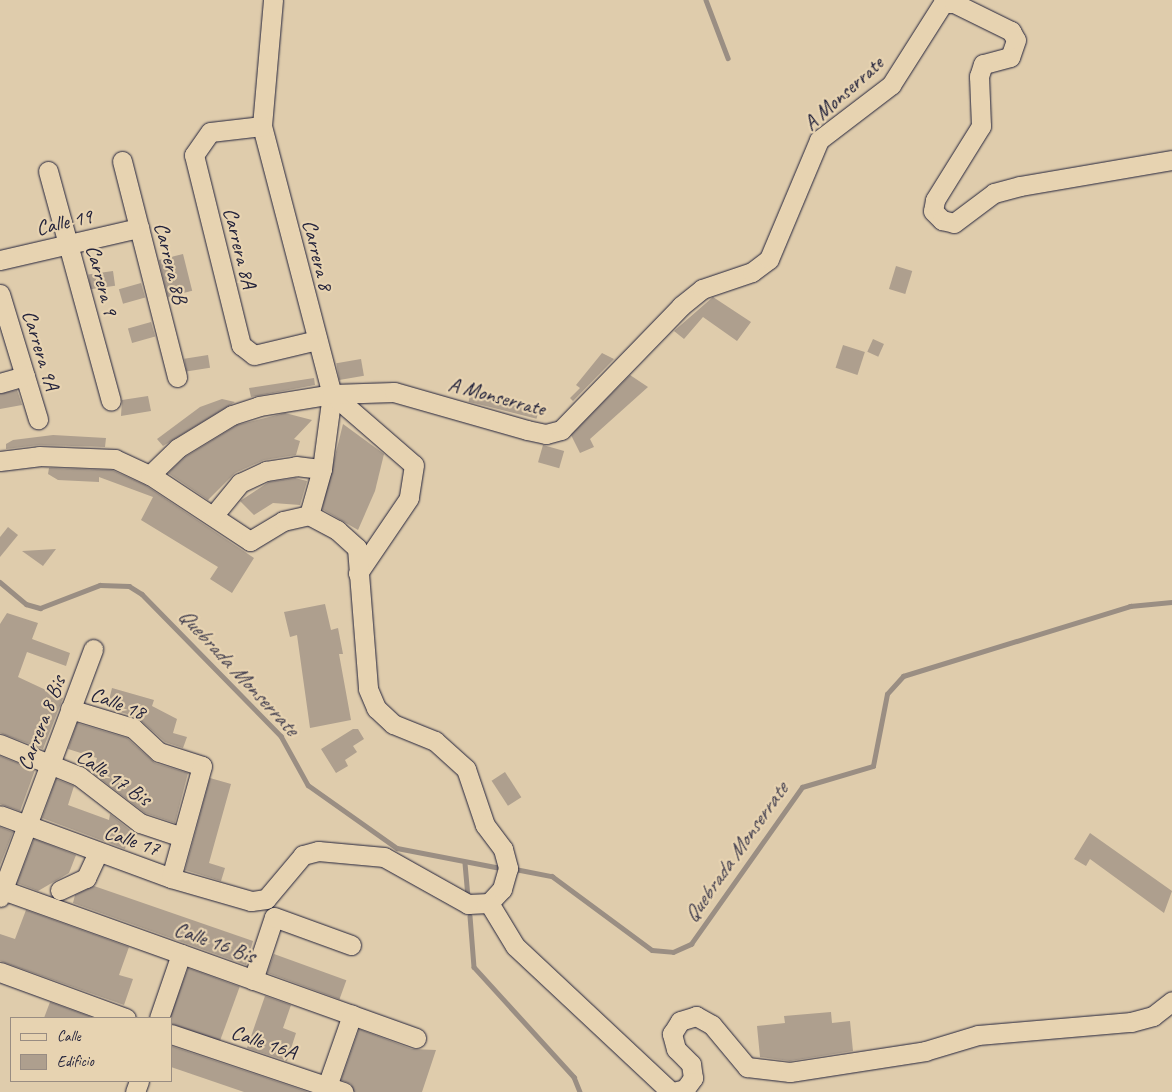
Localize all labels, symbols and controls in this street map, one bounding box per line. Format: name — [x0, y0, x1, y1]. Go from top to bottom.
street label: A Monserrate — [798, 50, 888, 136]
street label: Calle 19 — [33, 203, 95, 241]
street label: Carrera 8A — [218, 205, 262, 291]
street label: Carrera 8 — [297, 217, 339, 293]
street label: Carrera 8B — [149, 220, 193, 306]
street label: Carrera 9 — [81, 242, 123, 318]
street label: Carrera 9A — [17, 307, 65, 393]
street label: A Monserrate — [446, 371, 548, 421]
water label: Quebrada Monserrate — [172, 603, 304, 741]
street label: Carrera 8 Bis — [11, 672, 71, 774]
street label: Calle 18 — [87, 681, 149, 725]
street label: Calle 17 Bis — [72, 743, 156, 811]
water label: Quebrada Monserrate — [678, 778, 794, 928]
street label: Calle 17 — [101, 819, 163, 861]
street label: Calle 16 Bis — [171, 916, 259, 968]
legend — [10, 1017, 172, 1082]
street label: Calle 16A — [228, 1019, 300, 1065]
text: Calle — [57, 1027, 81, 1046]
text: Edificio — [57, 1052, 94, 1071]

